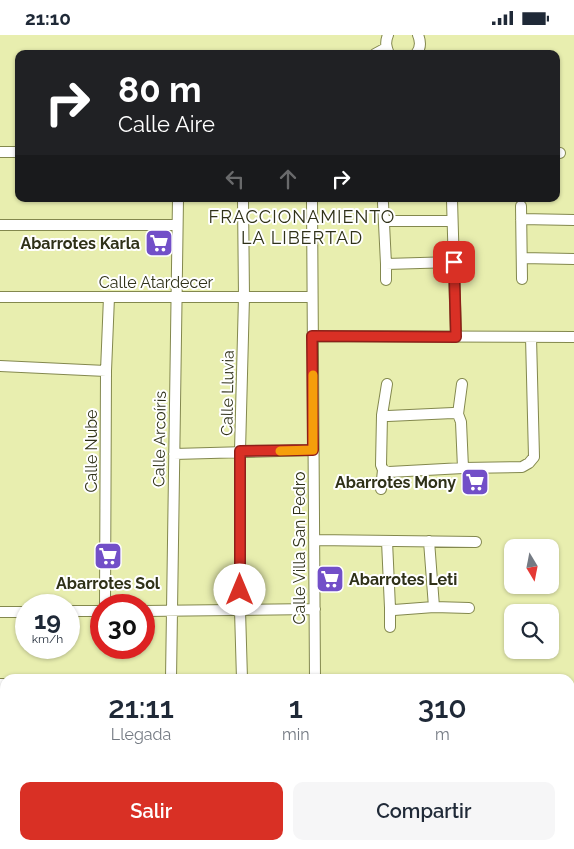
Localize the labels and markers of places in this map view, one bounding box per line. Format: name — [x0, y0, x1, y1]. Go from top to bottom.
supermarket icon: Abarrotes Karla — [144, 228, 174, 258]
place label: Abarrotes Karla — [20, 234, 140, 253]
pin — [433, 241, 475, 283]
supermarket icon: Abarrotes Mony — [460, 467, 490, 497]
place label: Abarrotes Mony — [335, 473, 456, 492]
supermarket icon: Abarrotes Sol — [93, 541, 123, 571]
supermarket icon: Abarrotes Leti — [315, 564, 345, 594]
place label: Abarrotes Leti — [349, 570, 457, 589]
place label: Abarrotes Sol — [56, 574, 161, 593]

